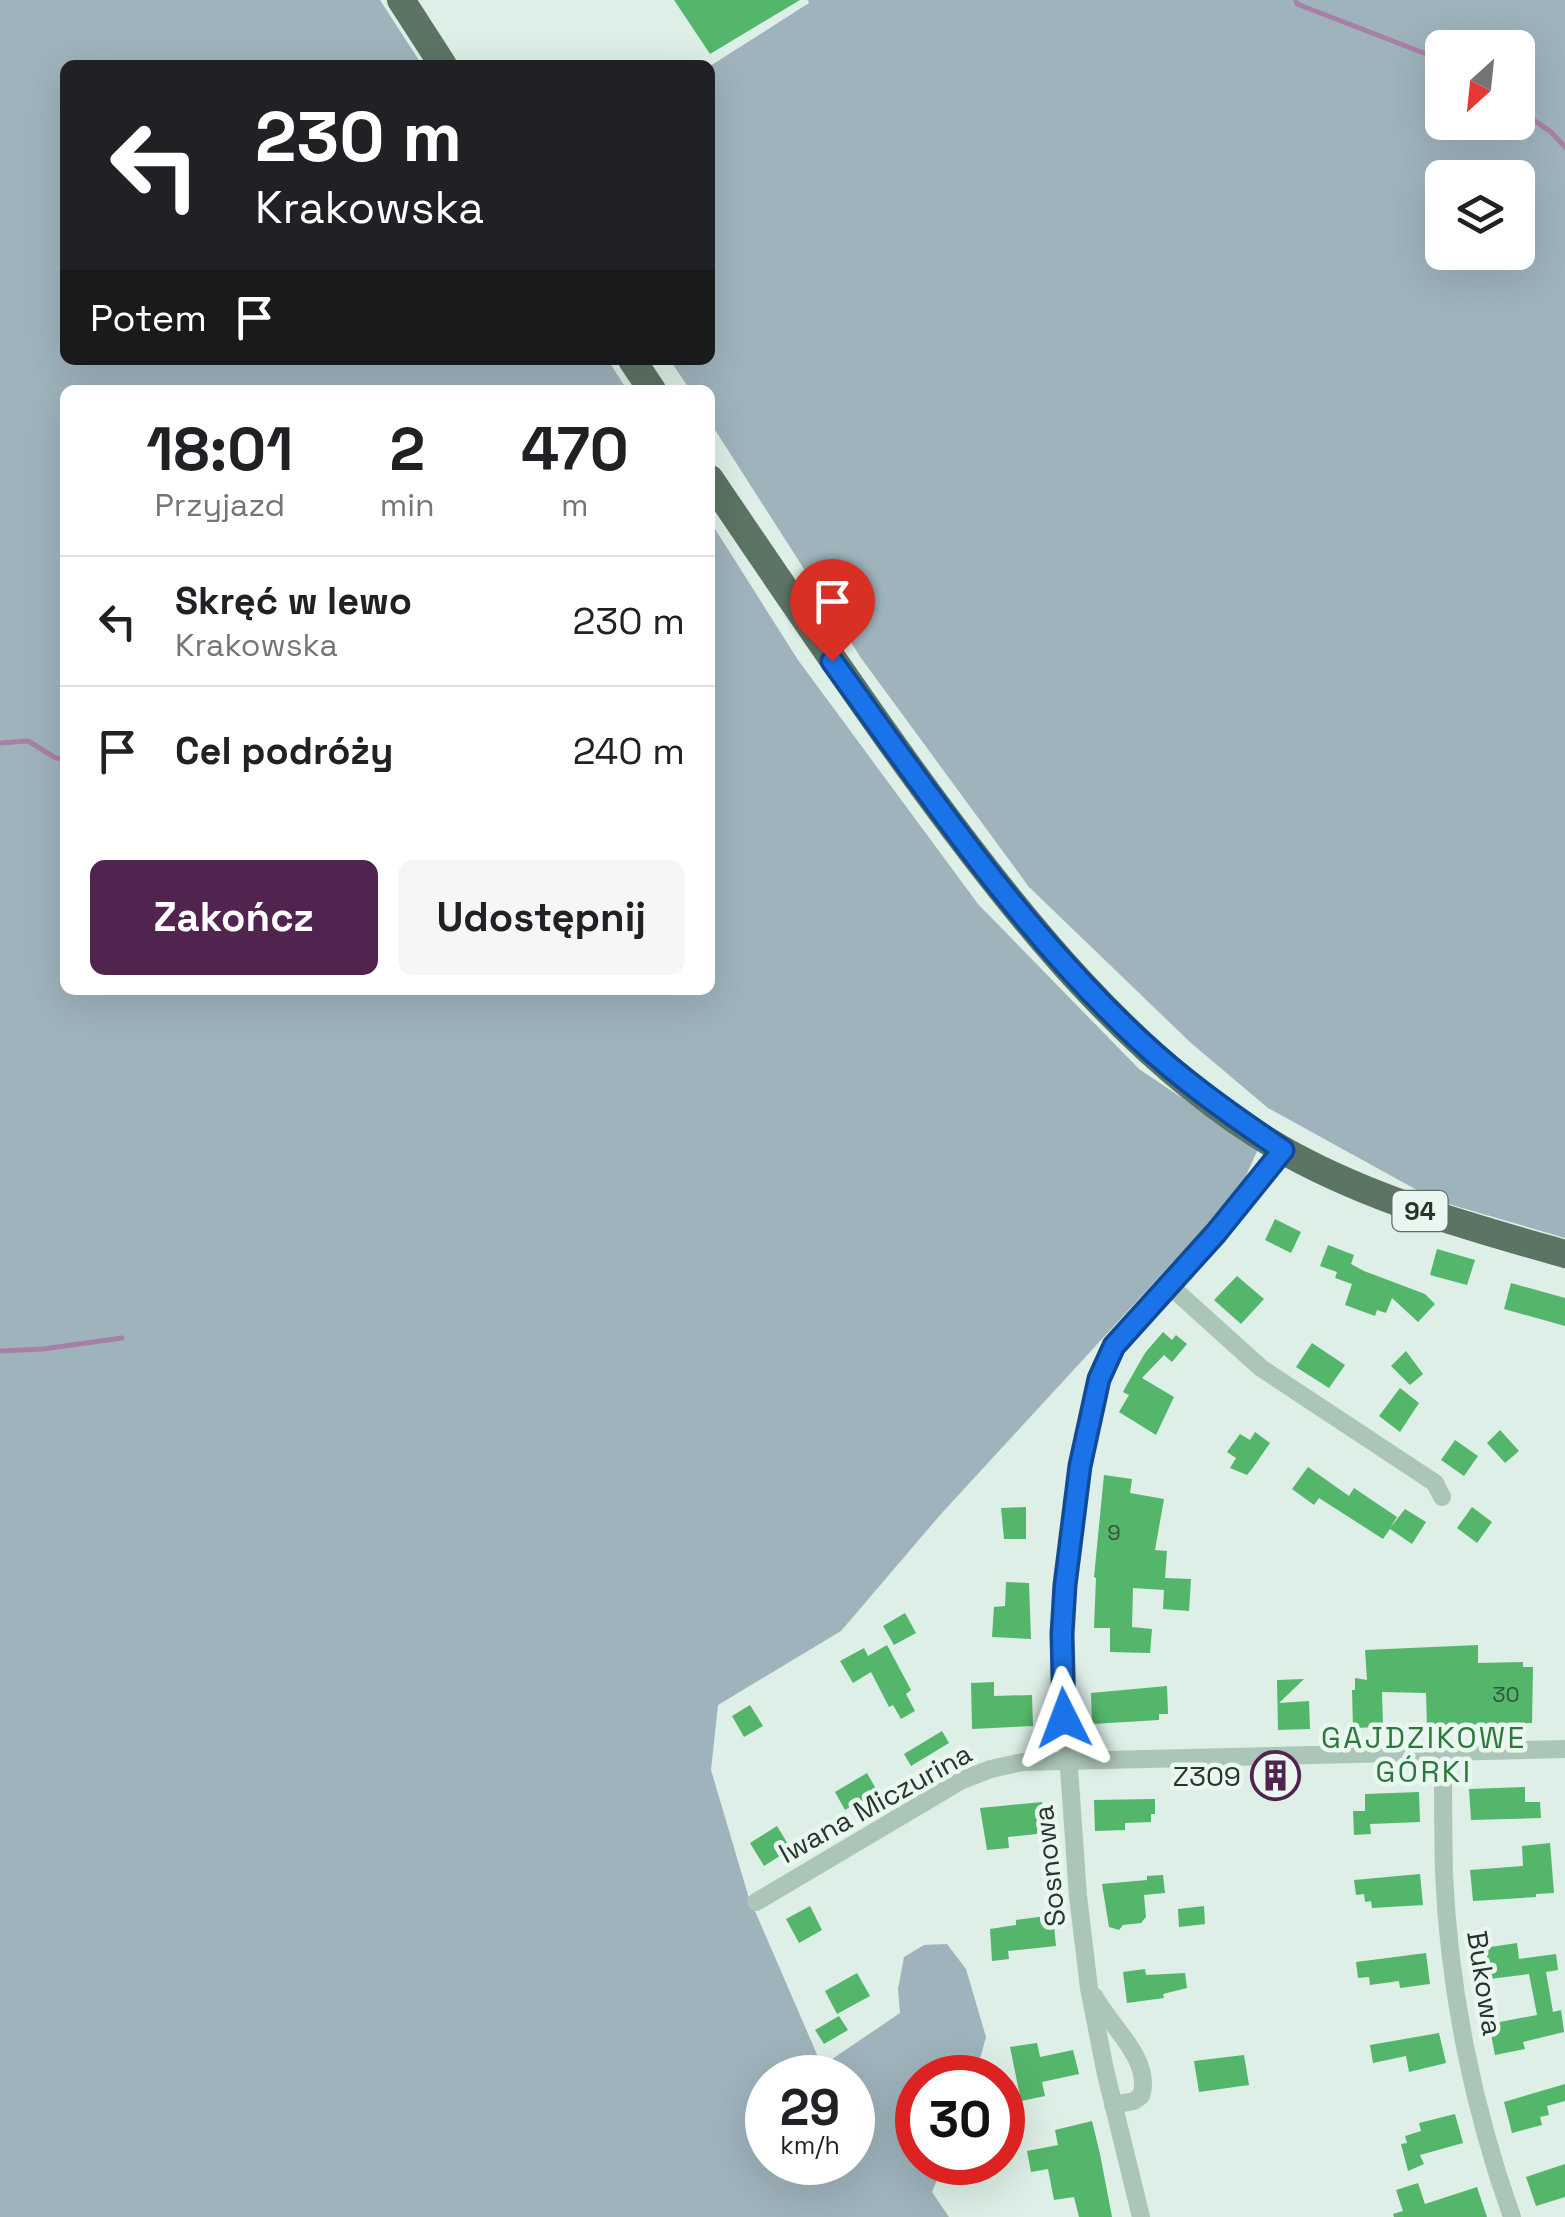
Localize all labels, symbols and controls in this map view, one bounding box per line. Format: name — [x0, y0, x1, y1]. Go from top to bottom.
north arrow — [1425, 30, 1535, 140]
map controls — [1425, 30, 1535, 270]
text: 230 m — [255, 92, 462, 181]
icon: left — [90, 100, 220, 230]
button: layers — [1425, 160, 1535, 270]
text: Krakowska — [255, 179, 484, 236]
icon: arrive — [227, 290, 282, 345]
text: Potem — [90, 294, 207, 342]
text: 18:01 — [146, 411, 293, 488]
text: 2 — [389, 411, 425, 488]
text: 470 — [521, 411, 629, 488]
text: Przyjazd — [155, 485, 285, 525]
text: min — [380, 485, 435, 525]
text: m — [561, 485, 589, 525]
pin — [790, 559, 875, 662]
icon: arrive — [805, 574, 860, 629]
text: Skręć w lewo — [175, 577, 412, 625]
icon: left — [90, 594, 145, 649]
text: 230 m — [572, 597, 685, 645]
text: Krakowska — [175, 625, 338, 665]
icon: arrive — [90, 724, 145, 779]
text: Cel podróży — [175, 727, 393, 775]
text: 240 m — [573, 727, 685, 775]
button: Zakończ — [90, 860, 378, 975]
button: Udostępnij — [398, 860, 685, 975]
road number: 94 — [1392, 1191, 1448, 1231]
house number: 9 — [1107, 1518, 1121, 1546]
position arrow — [1012, 1666, 1116, 1770]
house number: 30 — [1492, 1680, 1520, 1708]
district label: GAJDZIKOWE GÓRKI — [1321, 1718, 1527, 1791]
street label: Iwana Miczurina — [772, 1735, 978, 1871]
building icon: Z309 — [1250, 1750, 1302, 1802]
place label: Z309 — [1173, 1758, 1241, 1794]
street label: Sosnowa — [1025, 1804, 1073, 1928]
street label: Bukowa — [1459, 1928, 1511, 2038]
speed limit sign: 30 — [895, 2055, 1025, 2185]
text: 29 — [780, 2076, 840, 2140]
text: km/h — [780, 2129, 840, 2161]

